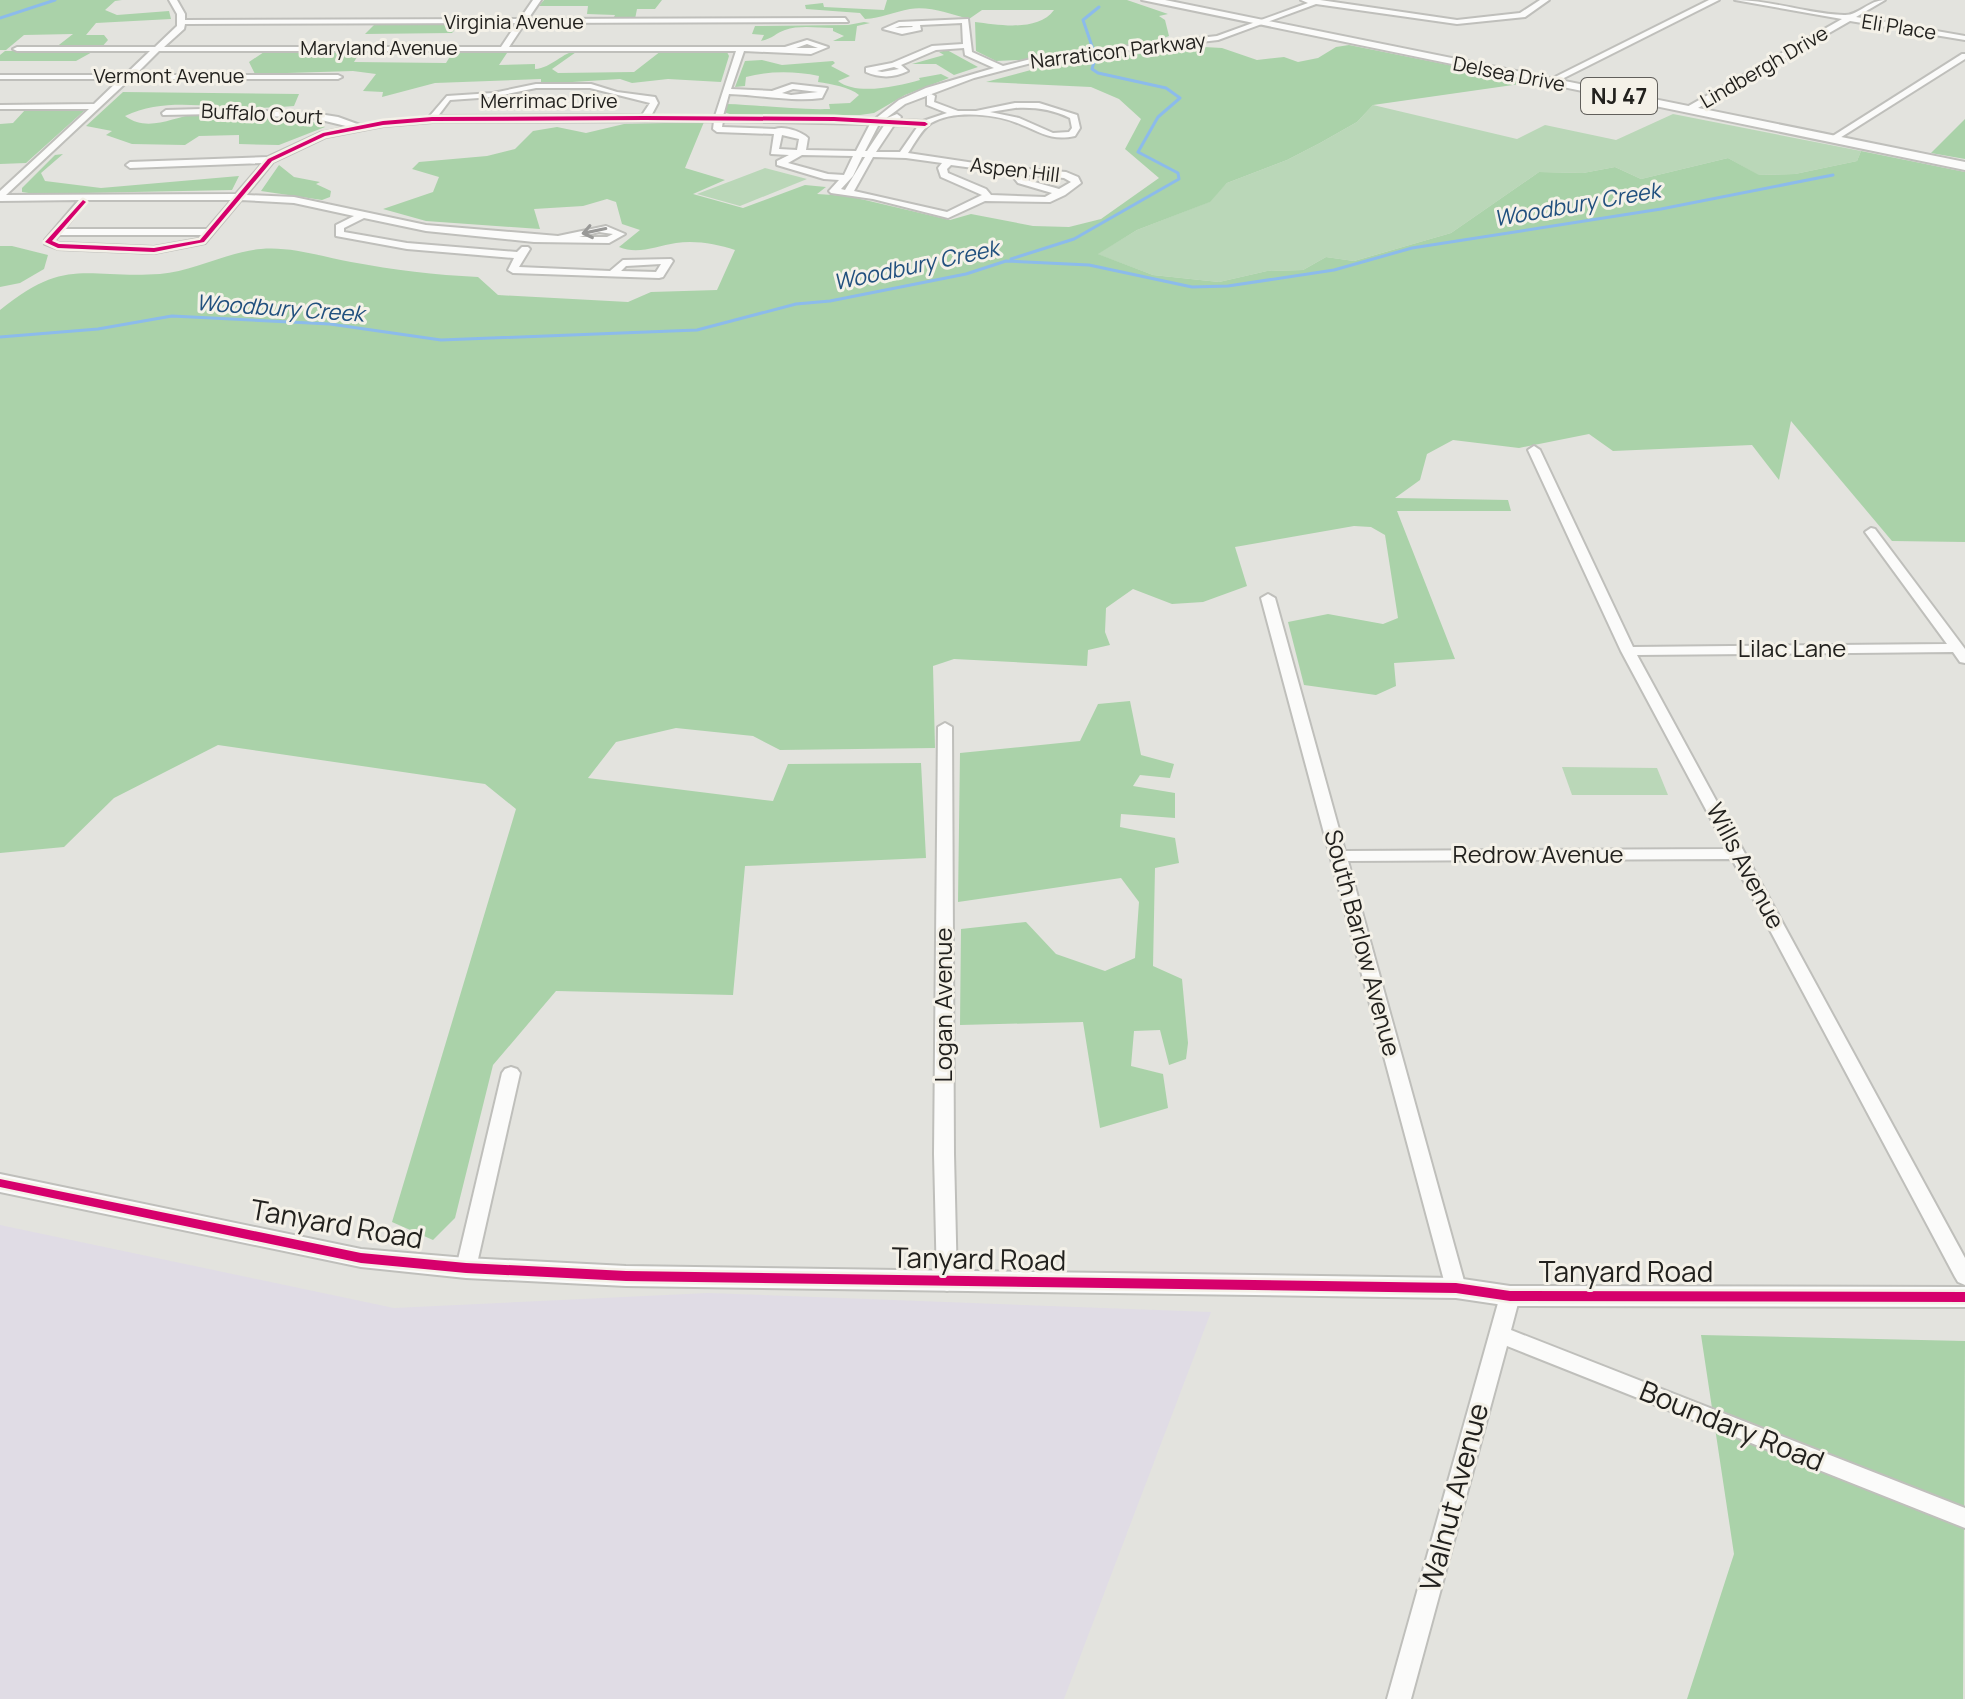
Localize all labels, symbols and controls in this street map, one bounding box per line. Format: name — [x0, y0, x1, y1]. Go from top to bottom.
street label: Eli Place — [1860, 7, 1938, 46]
street label: Virginia Avenue — [444, 8, 584, 35]
street label: Lindbergh Drive — [1695, 19, 1833, 114]
street label: Narraticon Parkway — [1029, 26, 1208, 75]
street label: Maryland Avenue — [300, 34, 458, 61]
street label: Delsea Drive — [1451, 49, 1567, 98]
street label: Vermont Avenue — [94, 62, 244, 89]
road number: NJ 47 — [1581, 78, 1657, 114]
street label: Merrimac Drive — [480, 87, 618, 114]
street label: Buffalo Court — [200, 97, 324, 130]
street label: Aspen Hill — [969, 151, 1061, 188]
water label: Woodbury Creek — [1492, 174, 1666, 233]
one-way arrow — [582, 224, 607, 239]
water label: Woodbury Creek — [831, 232, 1004, 297]
water label: Woodbury Creek — [195, 287, 368, 329]
street label: Lilac Lane — [1738, 631, 1846, 664]
street label: Wills Avenue — [1699, 796, 1793, 934]
street label: South Barlow Avenue — [1317, 826, 1410, 1060]
street label: Redrow Avenue — [1453, 837, 1623, 870]
street label: Logan Avenue — [926, 927, 959, 1083]
street label: Tanyard Road — [248, 1189, 426, 1257]
street label: Tanyard Road — [891, 1237, 1067, 1279]
street label: Tanyard Road — [1539, 1252, 1713, 1290]
street label: Boundary Road — [1635, 1371, 1830, 1479]
street label: Walnut Avenue — [1410, 1399, 1496, 1595]

